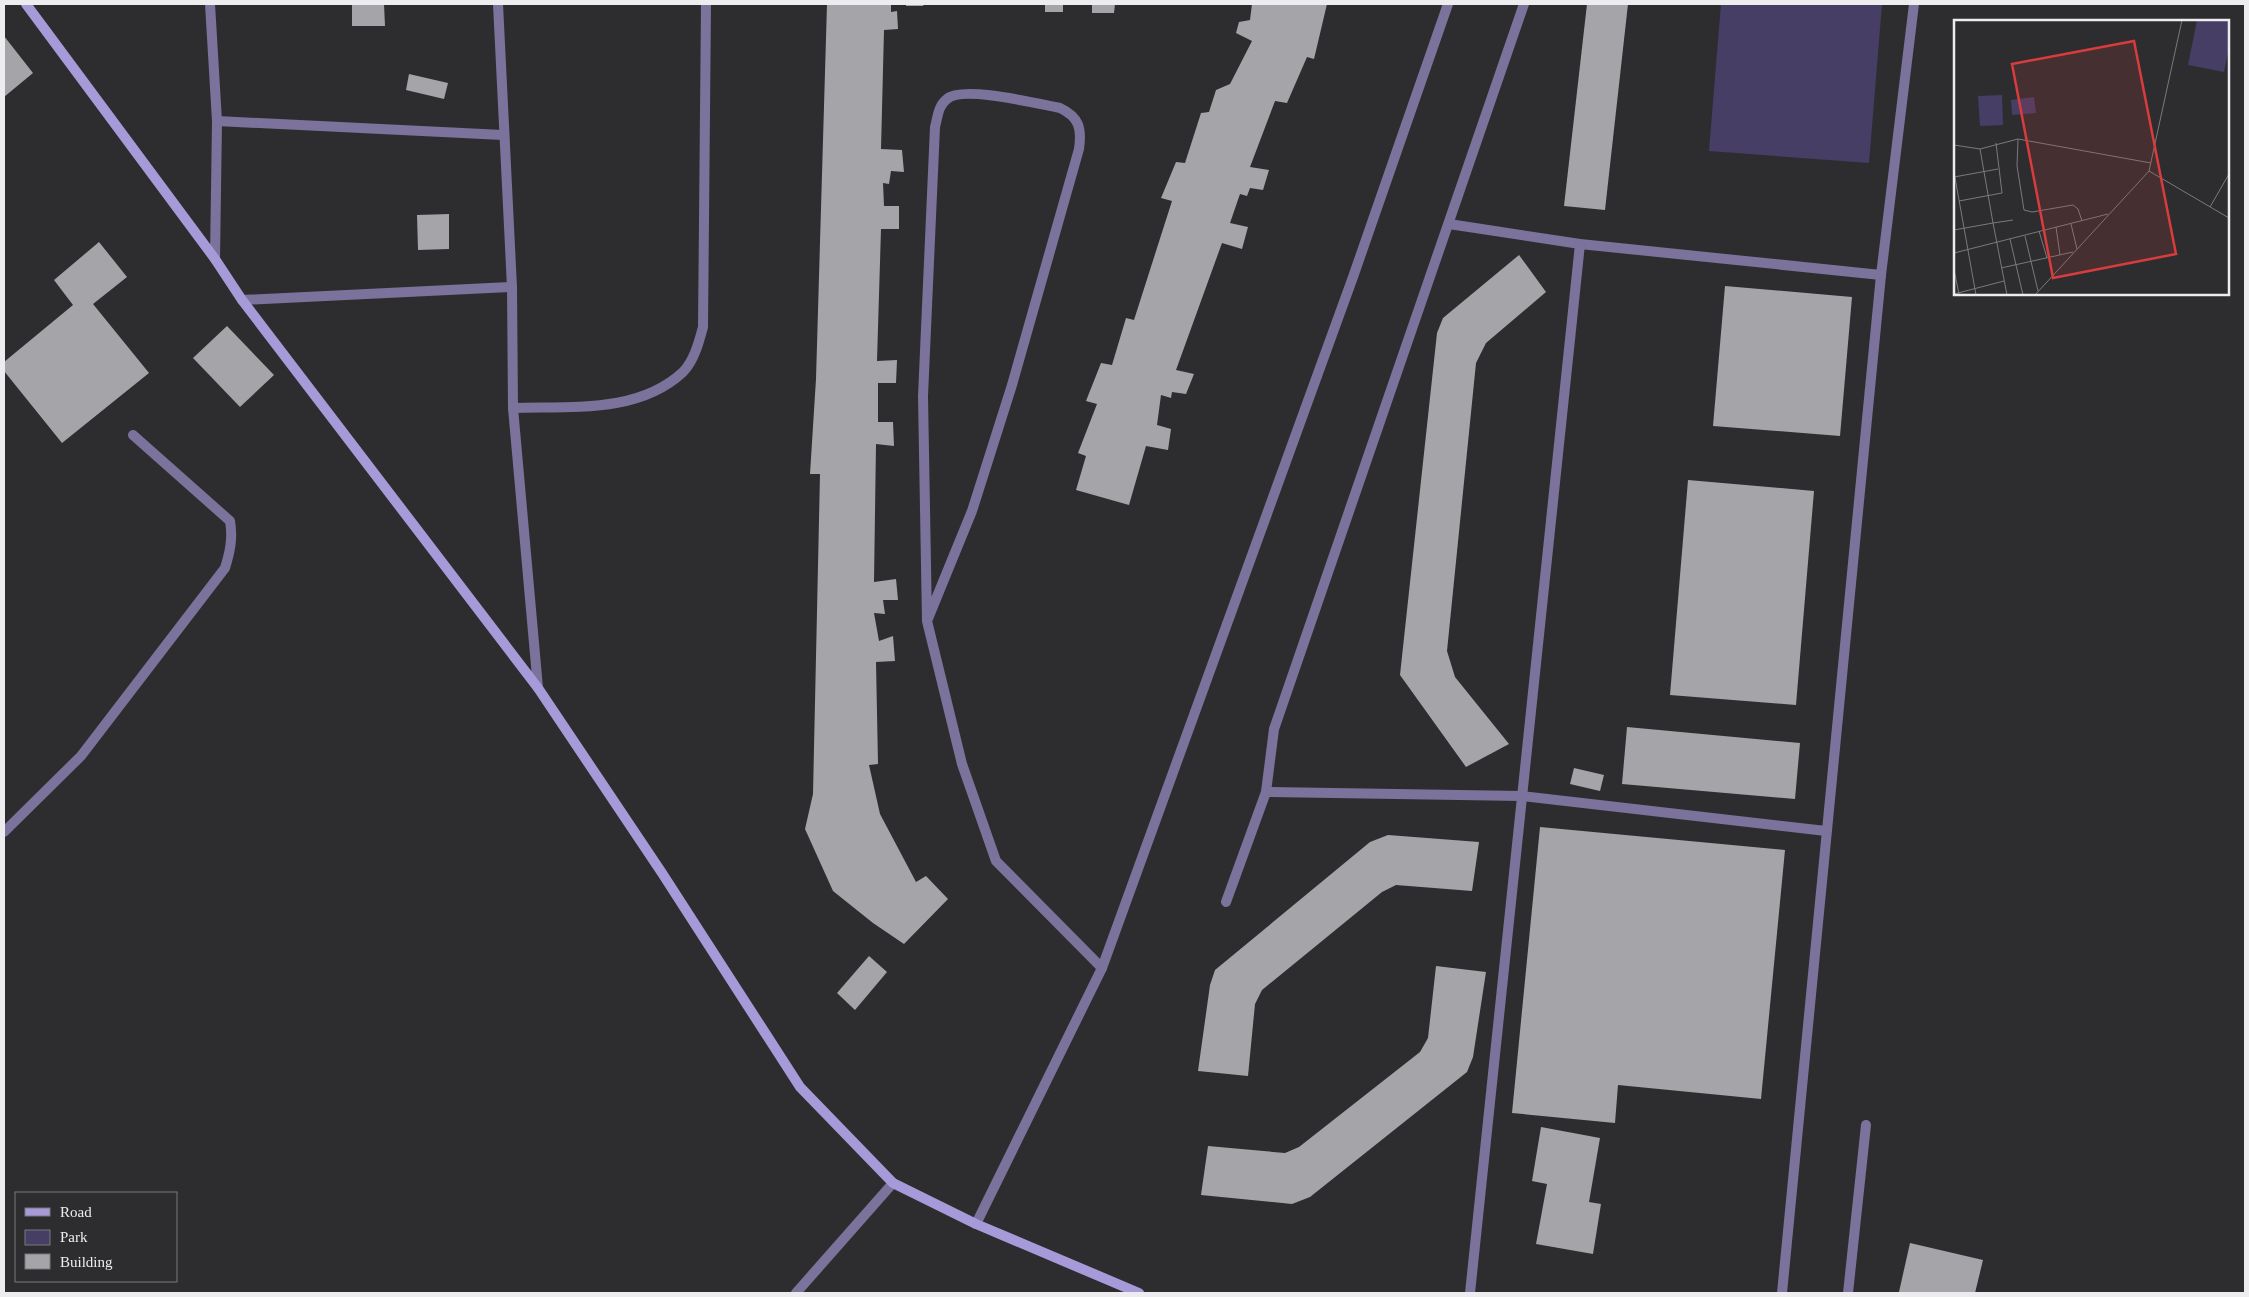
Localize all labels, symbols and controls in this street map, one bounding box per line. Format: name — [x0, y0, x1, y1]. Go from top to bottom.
inset map — [1954, 20, 2229, 295]
legend — [15, 1192, 178, 1282]
text: Road — [60, 1204, 92, 1220]
text: Park — [60, 1229, 88, 1245]
text: Building — [60, 1254, 113, 1270]

